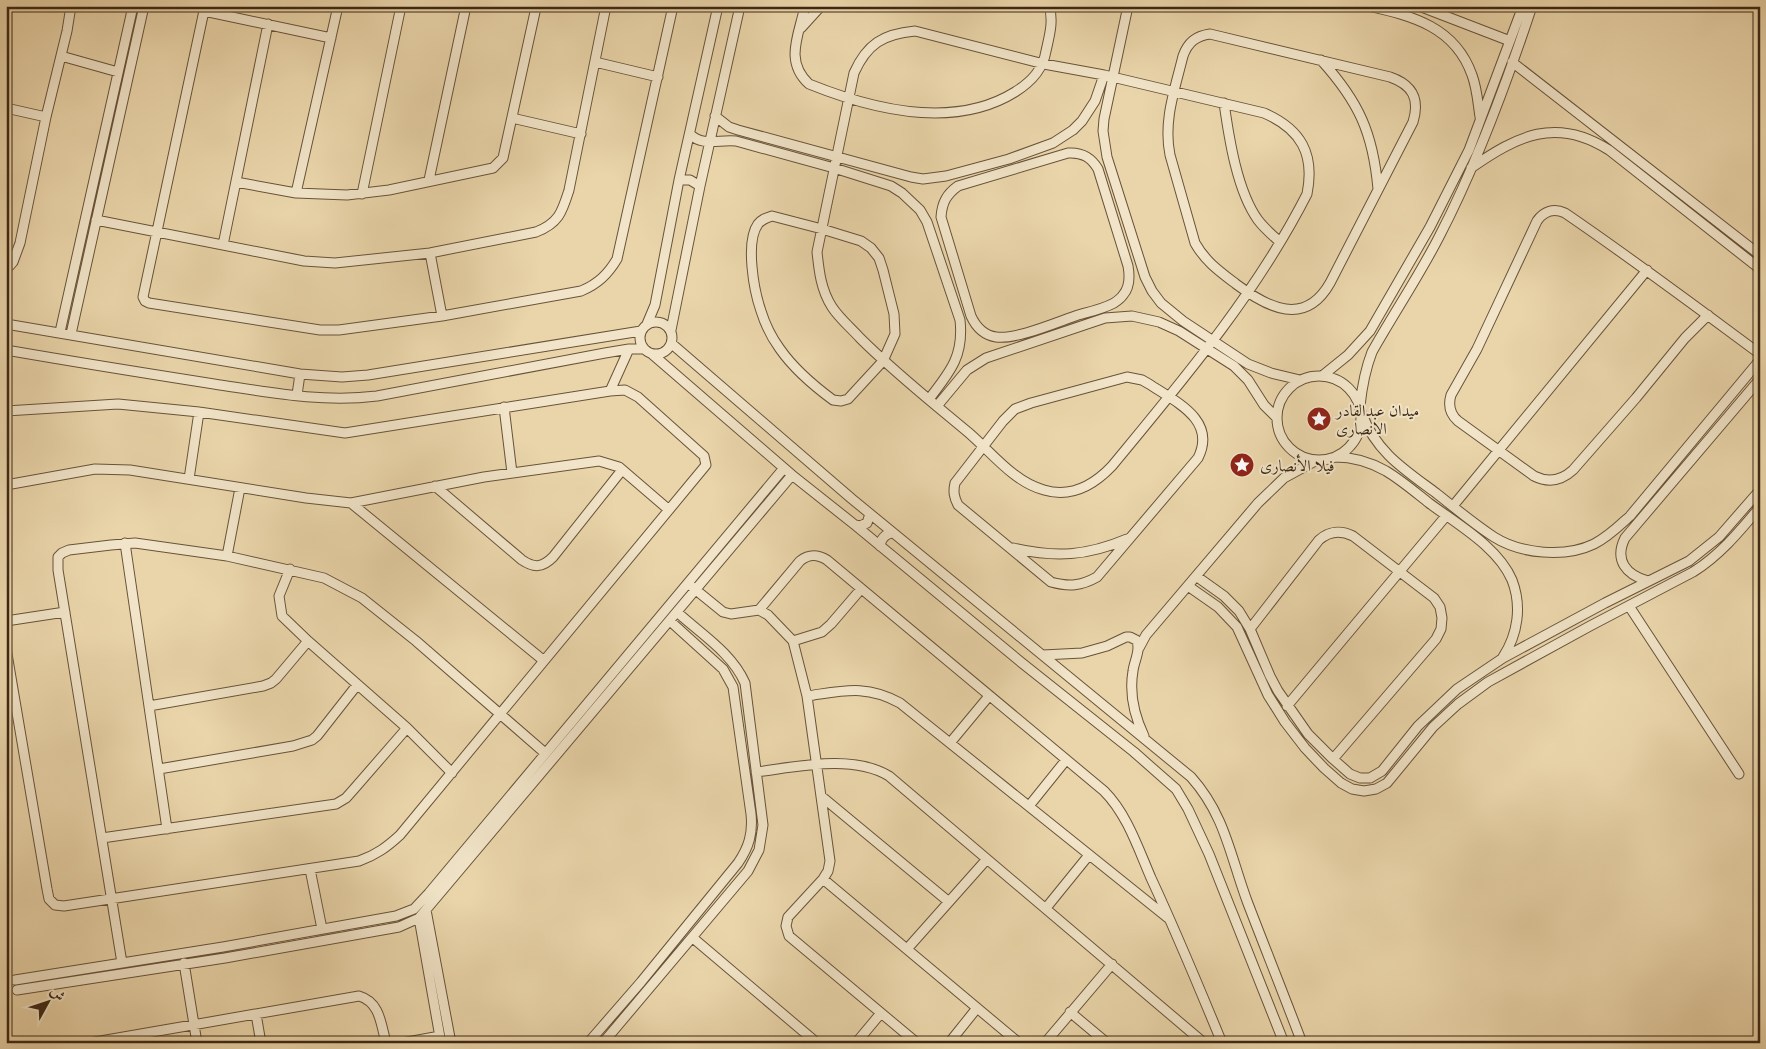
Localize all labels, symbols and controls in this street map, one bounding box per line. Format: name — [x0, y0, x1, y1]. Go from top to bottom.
place label: ميدان عبدالقادر الانصارى — [1334, 400, 1419, 438]
place icon: ميدان عبدالقادر الانصارى — [1306, 406, 1332, 432]
place icon: فيلا الأنصارى — [1229, 452, 1255, 478]
place label: فيلا الأنصارى — [1260, 454, 1335, 475]
north arrow — [22, 976, 72, 1026]
text: ش — [47, 983, 69, 1005]

